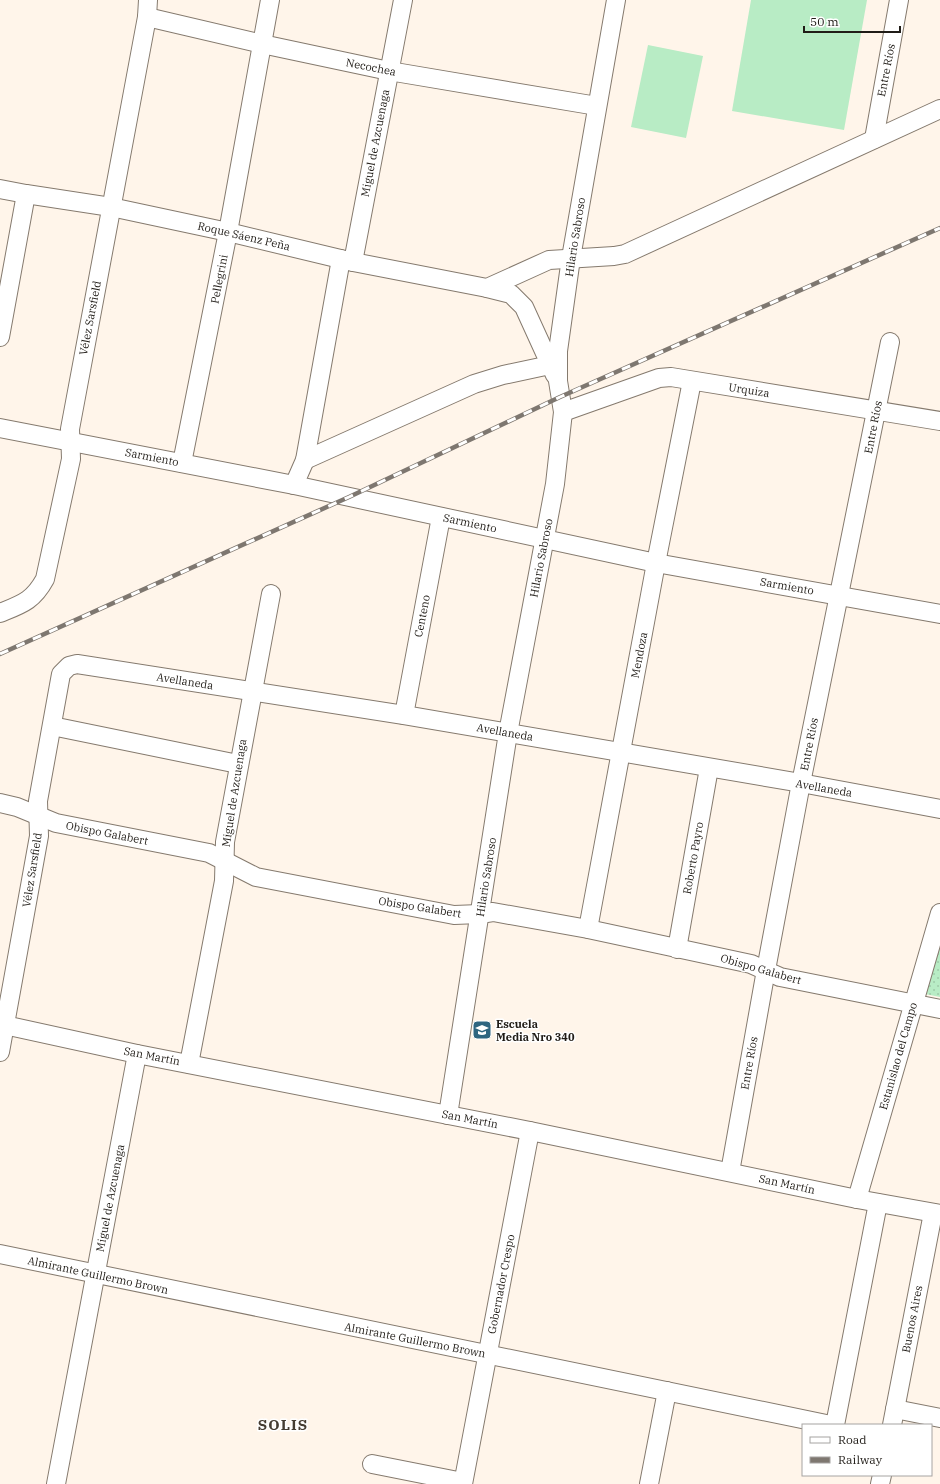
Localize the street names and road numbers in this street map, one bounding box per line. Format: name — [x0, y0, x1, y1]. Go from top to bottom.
street label: Entre Ríos — [874, 42, 898, 98]
street label: Necochea — [345, 55, 397, 79]
street label: Miguel de Azcuenaga — [358, 88, 392, 198]
street label: Hilario Sabroso — [562, 196, 588, 278]
street label: Roque Sáenz Peña — [196, 219, 292, 253]
street label: Pellegrini — [207, 253, 231, 305]
street label: Vélez Sarsfield — [76, 279, 104, 356]
street label: Urquiza — [727, 380, 771, 400]
street label: Entre Ríos — [861, 399, 885, 455]
street label: Sarmiento — [124, 445, 180, 469]
street label: Sarmiento — [442, 511, 498, 535]
street label: Hilario Sabroso — [526, 517, 556, 599]
street label: Sarmiento — [759, 574, 815, 598]
street label: Centeno — [411, 594, 433, 638]
street label: Mendoza — [628, 631, 650, 679]
street label: Avellaneda — [156, 670, 214, 692]
street label: Entre Ríos — [797, 716, 821, 772]
street label: Avellaneda — [476, 720, 534, 744]
street label: Miguel de Azcuenaga — [219, 738, 249, 848]
street label: Avellaneda — [795, 776, 853, 800]
street label: Obispo Galabert — [65, 818, 149, 848]
street label: Roberto Payro — [680, 821, 706, 895]
street label: Vélez Sarsfield — [19, 831, 45, 908]
street label: Hilario Sabroso — [473, 836, 499, 918]
street label: Obispo Galabert — [378, 894, 462, 920]
street label: Obispo Galabert — [719, 951, 803, 987]
street label: Estanislao del Campo — [876, 1001, 920, 1111]
street label: Entre Ríos — [737, 1035, 761, 1091]
street label: San Martín — [123, 1044, 181, 1068]
street label: San Martín — [441, 1107, 499, 1131]
street label: Miguel de Azcuenaga — [93, 1143, 127, 1253]
street label: San Martín — [758, 1171, 816, 1197]
street label: Gobernador Crespo — [484, 1233, 518, 1335]
street label: Almirante Guillermo Brown — [26, 1253, 170, 1297]
street label: Buenos Aires — [899, 1284, 925, 1354]
street label: Almirante Guillermo Brown — [343, 1319, 487, 1361]

